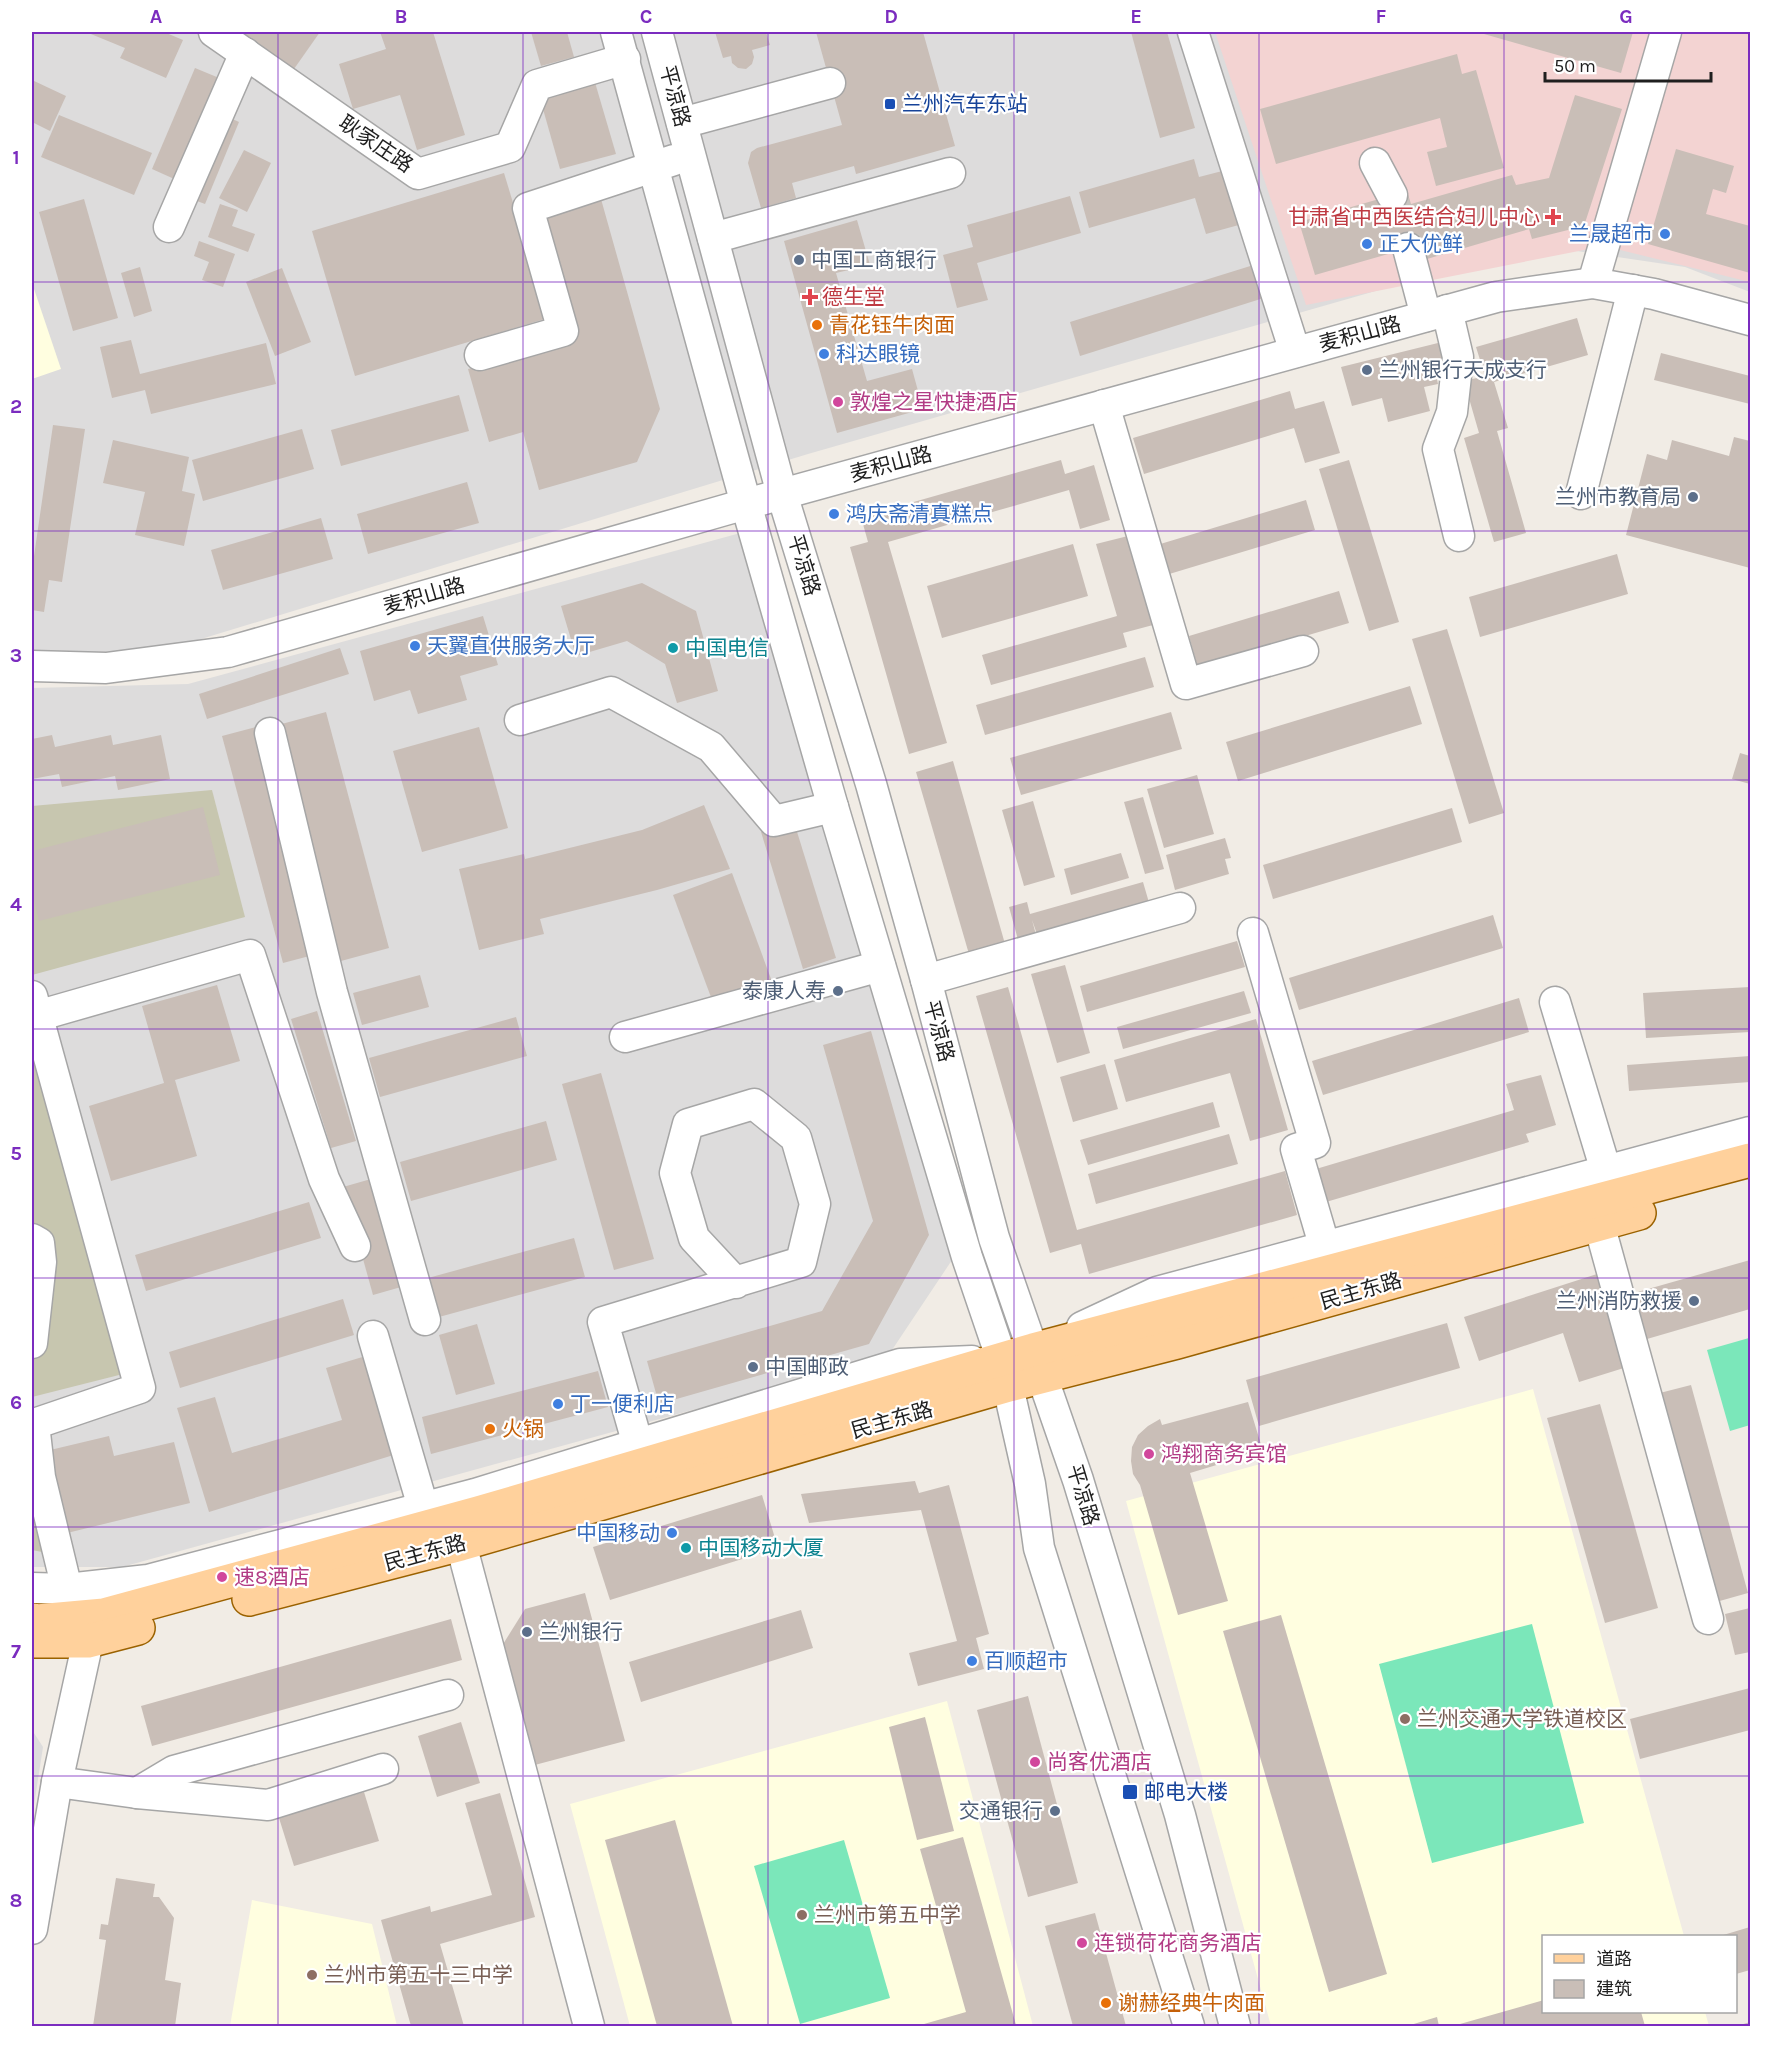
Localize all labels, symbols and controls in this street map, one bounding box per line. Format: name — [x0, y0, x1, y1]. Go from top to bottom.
text: A — [150, 5, 163, 28]
text: B — [395, 5, 407, 28]
text: C — [640, 5, 652, 28]
text: D — [884, 5, 898, 28]
text: E — [1130, 5, 1142, 28]
text: F — [1376, 5, 1387, 28]
text: G — [1619, 5, 1633, 28]
scale bar — [1545, 45, 1712, 83]
text: 50 m — [1554, 55, 1596, 77]
street label: 平凉路 — [655, 62, 695, 130]
place label: 兰州汽车东站 — [902, 92, 1028, 116]
marker: 兰州汽车东站 — [883, 97, 897, 111]
street label: 耿家庄路 — [334, 111, 418, 177]
text: 1 — [12, 146, 20, 169]
place label: 甘肃省中西医结合妇儿中心 — [1288, 205, 1540, 229]
marker: 甘肃省中西医结合妇儿中心 — [1544, 208, 1562, 226]
place label: 兰晟超市 — [1569, 222, 1653, 246]
marker: 兰晟超市 — [1658, 227, 1672, 241]
place label: 正大优鲜 — [1379, 232, 1463, 256]
marker: 正大优鲜 — [1360, 237, 1374, 251]
place label: 中国工商银行 — [811, 248, 937, 272]
marker: 中国工商银行 — [792, 253, 806, 267]
place label: 德生堂 — [822, 285, 885, 309]
marker: 德生堂 — [803, 290, 817, 304]
street label: 麦积山路 — [1316, 312, 1404, 356]
place label: 青花钰牛肉面 — [829, 313, 955, 337]
marker: 青花钰牛肉面 — [810, 318, 824, 332]
place label: 科达眼镜 — [836, 342, 920, 366]
marker: 科达眼镜 — [817, 347, 831, 361]
place label: 兰州银行天成支行 — [1379, 358, 1547, 382]
marker: 兰州银行天成支行 — [1360, 363, 1374, 377]
place label: 敦煌之星快捷酒店 — [850, 390, 1018, 414]
text: 2 — [10, 395, 22, 418]
marker: 敦煌之星快捷酒店 — [831, 395, 845, 409]
street label: 麦积山路 — [847, 442, 935, 486]
place label: 兰州市教育局 — [1555, 485, 1681, 509]
marker: 兰州市教育局 — [1686, 490, 1700, 504]
place label: 鸿庆斋清真糕点 — [846, 502, 993, 526]
marker: 鸿庆斋清真糕点 — [827, 507, 841, 521]
street label: 平凉路 — [783, 531, 825, 599]
street label: 麦积山路 — [380, 573, 468, 619]
place label: 天翼直供服务大厅 — [427, 634, 595, 658]
place label: 中国电信 — [685, 636, 769, 660]
marker: 天翼直供服务大厅 — [408, 639, 422, 653]
marker: 中国电信 — [666, 641, 680, 655]
text: 3 — [10, 644, 22, 667]
text: 4 — [10, 893, 22, 916]
place label: 泰康人寿 — [742, 979, 826, 1003]
marker: 泰康人寿 — [831, 984, 845, 998]
street label: 平凉路 — [919, 997, 959, 1065]
text: 5 — [10, 1142, 22, 1165]
street label: 民主东路 — [1317, 1268, 1405, 1314]
place label: 兰州消防救援 — [1556, 1289, 1682, 1313]
marker: 兰州消防救援 — [1687, 1294, 1701, 1308]
place label: 中国邮政 — [765, 1355, 849, 1379]
marker: 中国邮政 — [746, 1360, 760, 1374]
text: 6 — [10, 1391, 22, 1414]
place label: 丁一便利店 — [570, 1392, 675, 1416]
marker: 丁一便利店 — [551, 1397, 565, 1411]
street label: 民主东路 — [848, 1397, 936, 1443]
place label: 火锅 — [502, 1417, 544, 1441]
marker: 火锅 — [483, 1422, 497, 1436]
place label: 鸿翔商务宾馆 — [1161, 1442, 1287, 1466]
marker: 鸿翔商务宾馆 — [1142, 1447, 1156, 1461]
street label: 平凉路 — [1062, 1461, 1104, 1529]
place label: 中国移动 — [576, 1521, 660, 1545]
marker: 中国移动 — [665, 1526, 679, 1540]
street label: 民主东路 — [381, 1531, 469, 1575]
place label: 中国移动大厦 — [698, 1536, 824, 1560]
marker: 中国移动大厦 — [679, 1541, 693, 1555]
place label: 速8酒店 — [234, 1565, 310, 1589]
marker: 速8酒店 — [215, 1570, 229, 1584]
place label: 兰州银行 — [539, 1620, 623, 1644]
marker: 兰州银行 — [520, 1625, 534, 1639]
text: 7 — [11, 1640, 21, 1663]
place label: 百顺超市 — [984, 1649, 1068, 1673]
marker: 百顺超市 — [965, 1654, 979, 1668]
place label: 兰州交通大学铁道校区 — [1417, 1707, 1627, 1731]
marker: 兰州交通大学铁道校区 — [1398, 1712, 1412, 1726]
place label: 尚客优酒店 — [1047, 1750, 1152, 1774]
marker: 尚客优酒店 — [1028, 1755, 1042, 1769]
place label: 邮电大楼 — [1144, 1780, 1228, 1804]
marker: 邮电大楼 — [1121, 1783, 1139, 1801]
place label: 交通银行 — [959, 1799, 1043, 1823]
marker: 交通银行 — [1048, 1804, 1062, 1818]
text: 8 — [10, 1889, 22, 1912]
place label: 兰州市第五中学 — [814, 1903, 961, 1927]
marker: 兰州市第五中学 — [795, 1908, 809, 1922]
place label: 连锁荷花商务酒店 — [1094, 1931, 1262, 1955]
legend — [1542, 1935, 1737, 2013]
marker: 连锁荷花商务酒店 — [1075, 1936, 1089, 1950]
text: 道路 — [1596, 1948, 1632, 1970]
place label: 兰州市第五十三中学 — [324, 1963, 513, 1987]
marker: 兰州市第五十三中学 — [305, 1968, 319, 1982]
text: 建筑 — [1596, 1978, 1632, 2000]
place label: 谢赫经典牛肉面 — [1118, 1991, 1265, 2015]
marker: 谢赫经典牛肉面 — [1099, 1996, 1113, 2010]

